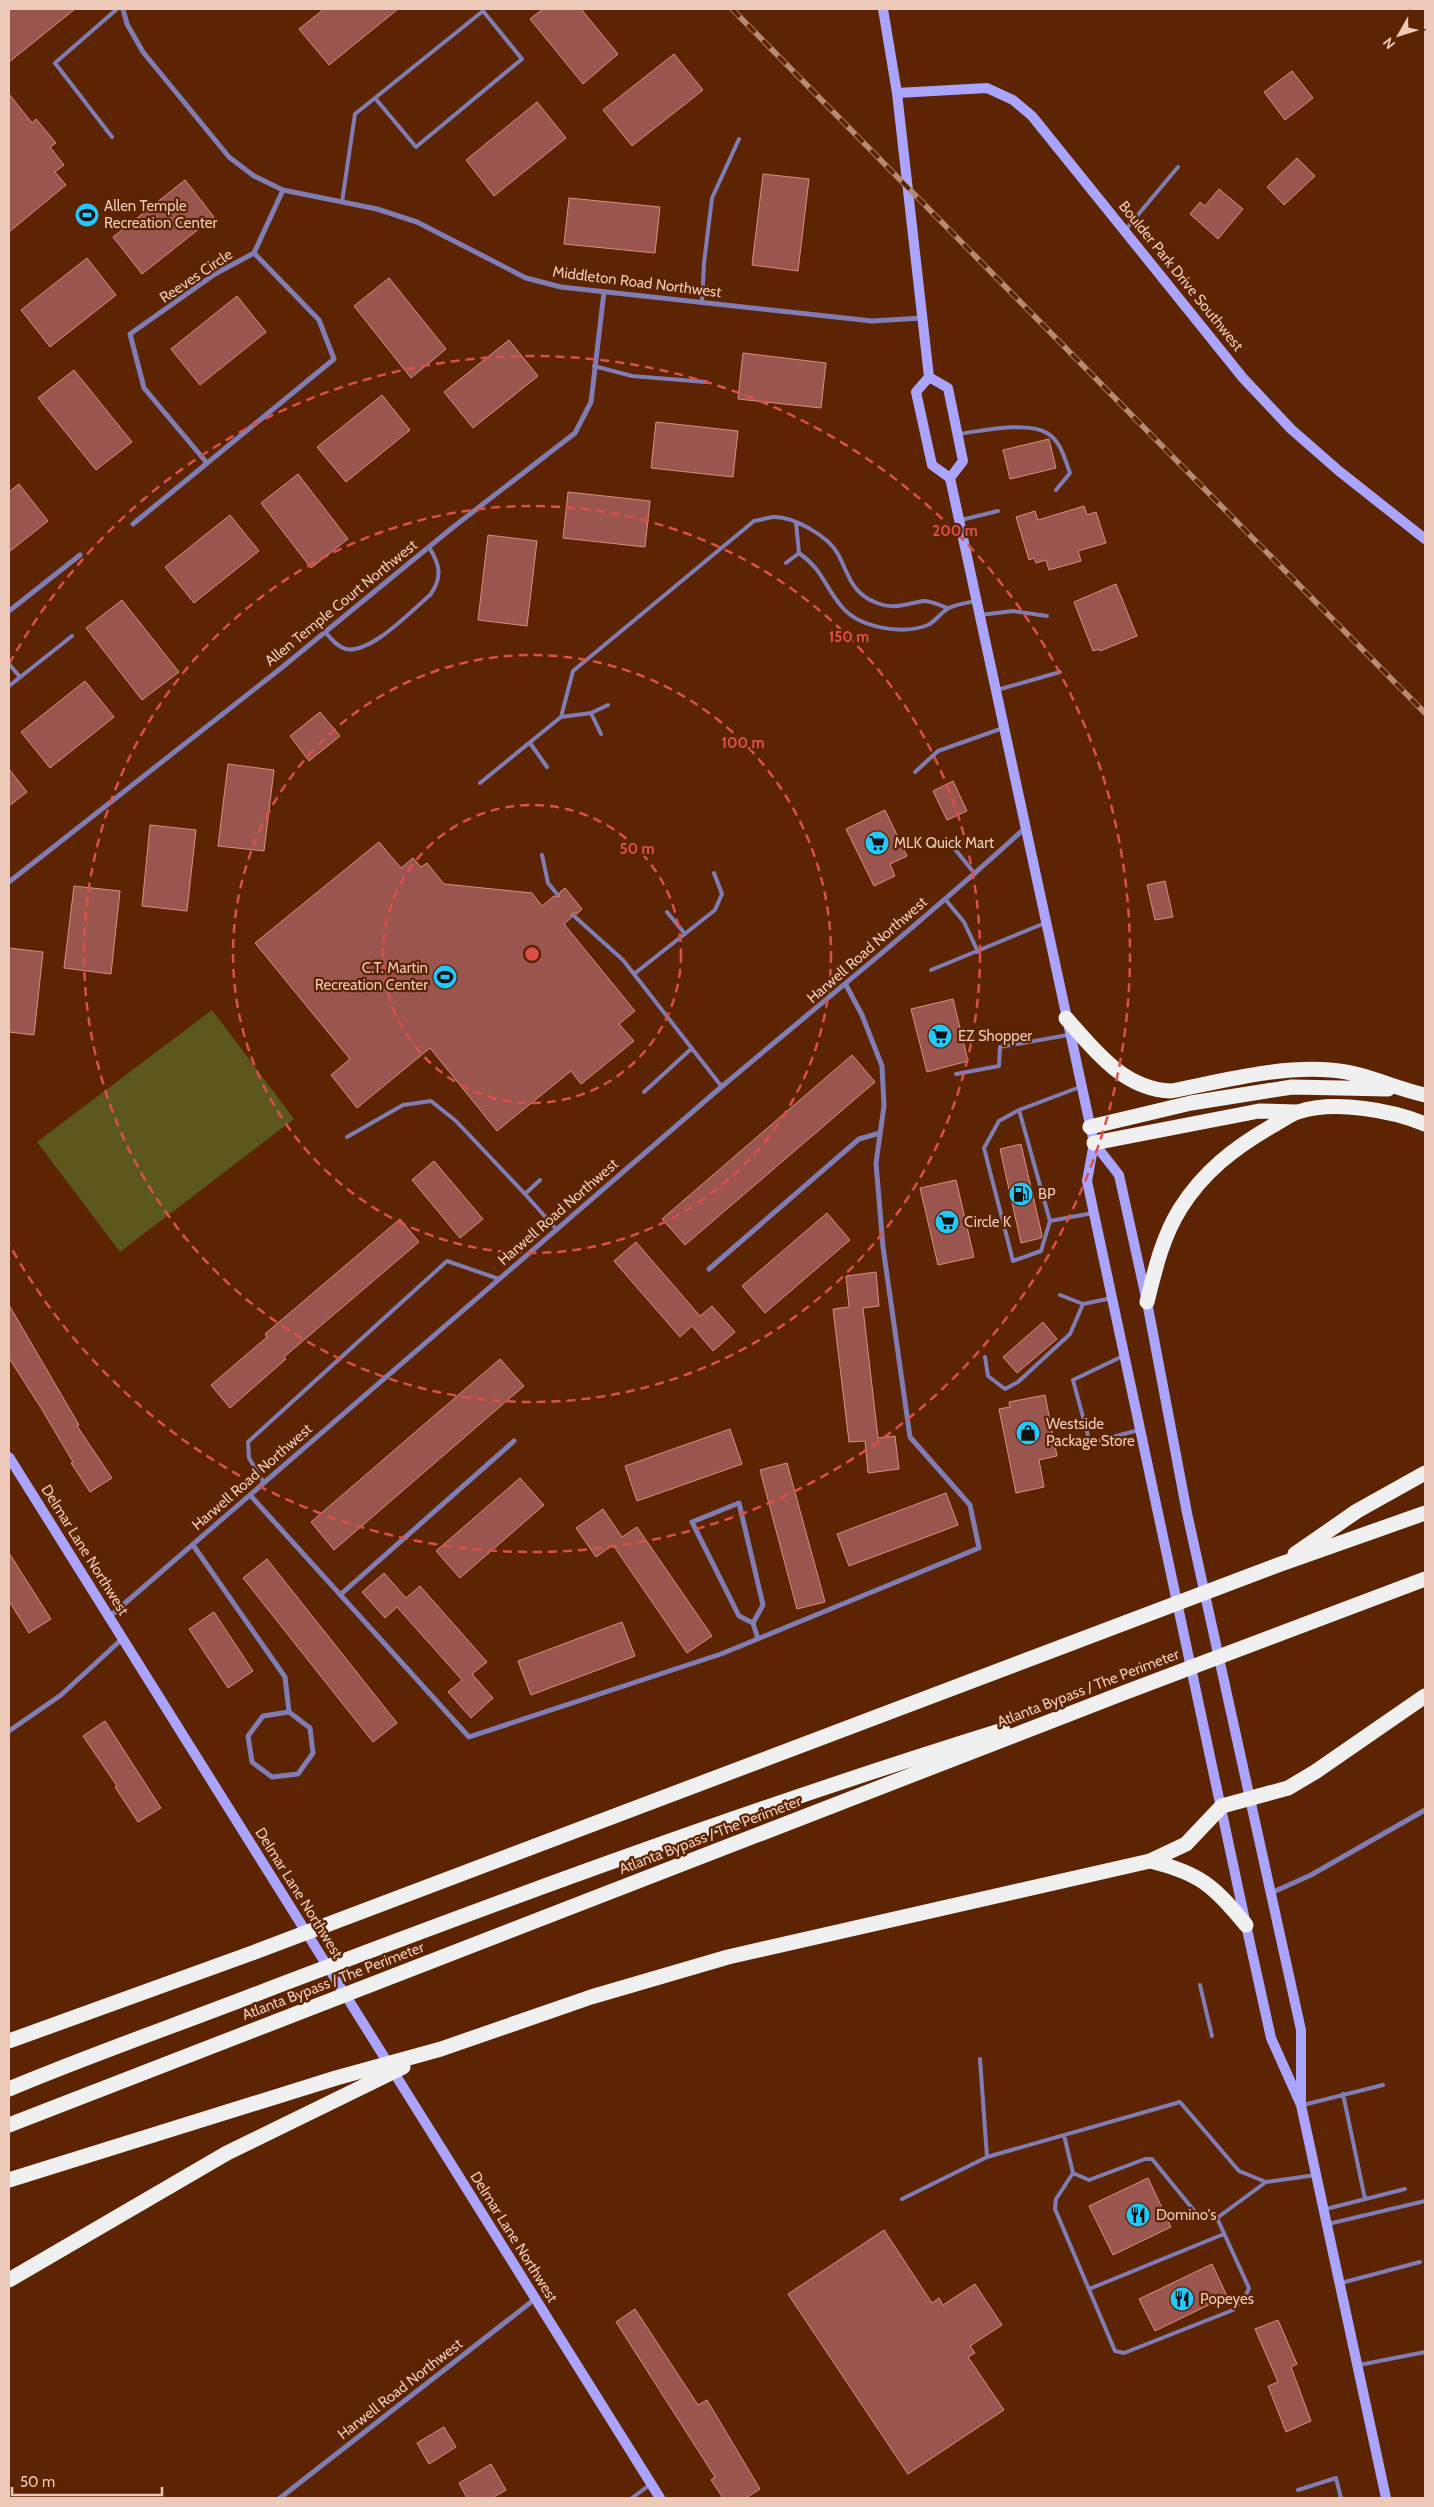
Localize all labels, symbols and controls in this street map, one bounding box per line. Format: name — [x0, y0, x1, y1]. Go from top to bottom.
north arrow — [1374, 10, 1424, 60]
text: N — [1379, 34, 1399, 53]
place label: Allen Temple Recreation Center — [104, 197, 217, 232]
street label: Boulder Park Drive Southwest — [1115, 197, 1247, 355]
sports icon: Allen Temple Recreation Center — [74, 202, 100, 228]
street label: Reeves Circle — [156, 245, 236, 307]
street label: Middleton Road Northwest — [551, 263, 723, 301]
text: 200 m — [932, 522, 978, 540]
street label: Allen Temple Court Northwest — [261, 536, 421, 670]
text: 150 m — [829, 628, 869, 646]
text: 100 m — [721, 734, 765, 752]
supermarket icon: MLK Quick Mart — [864, 830, 890, 856]
place label: MLK Quick Mart — [894, 834, 994, 852]
text: 50 m — [619, 840, 655, 858]
street label: Harwell Road Northwest — [803, 893, 931, 1007]
centre of rings — [523, 945, 541, 963]
place label: C.T. Martin Recreation Center — [315, 959, 428, 994]
sports icon: C.T. Martin Recreation Center — [432, 964, 458, 990]
supermarket icon: EZ Shopper — [927, 1023, 953, 1049]
place label: EZ Shopper — [958, 1027, 1032, 1045]
street label: Harwell Road Northwest — [494, 1155, 622, 1269]
fuel station icon: BP — [1008, 1181, 1034, 1207]
place label: BP — [1038, 1185, 1056, 1203]
supermarket icon: Circle K — [934, 1209, 960, 1235]
place label: Circle K — [964, 1213, 1012, 1231]
place label: Westside Package Store — [1046, 1415, 1135, 1450]
street label: Harwell Road Northwest — [188, 1420, 316, 1534]
shop icon: Westside Package Store — [1015, 1420, 1041, 1446]
street label: Delmar Lane Northwest — [37, 1481, 133, 1619]
street label: Atlanta Bypass / The Perimeter — [994, 1645, 1182, 1731]
street label: Atlanta Bypass / The Perimeter — [616, 1792, 804, 1878]
street label: Delmar Lane Northwest — [251, 1824, 347, 1962]
street label: Atlanta Bypass / The Perimeter — [239, 1938, 427, 2024]
street label: Delmar Lane Northwest — [466, 2168, 562, 2306]
restaurant icon: Domino's — [1125, 2202, 1151, 2228]
place label: Domino's — [1156, 2206, 1216, 2224]
restaurant icon: Popeyes — [1169, 2286, 1195, 2312]
place label: Popeyes — [1200, 2290, 1254, 2308]
street label: Harwell Road Northwest — [334, 2335, 466, 2443]
scale bar — [12, 2464, 162, 2496]
text: 50 m — [20, 2473, 55, 2491]

